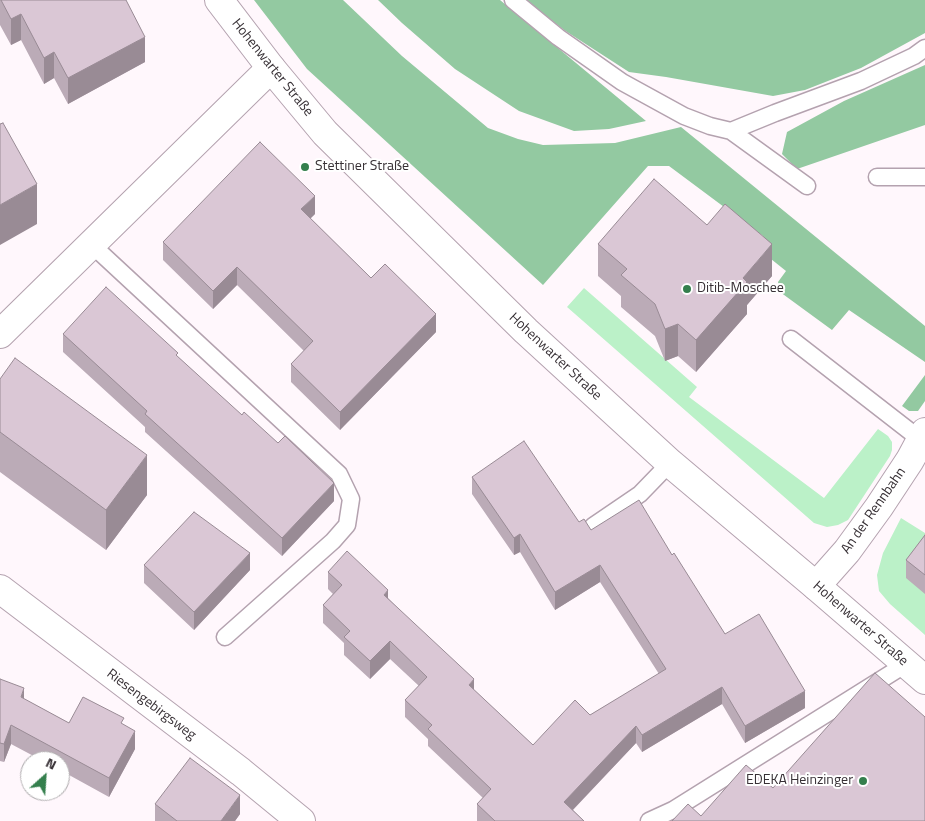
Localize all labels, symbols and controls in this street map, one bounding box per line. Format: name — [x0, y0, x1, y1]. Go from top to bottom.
street label: Hohenwarter Straße — [228, 16, 316, 120]
place label: Stettiner Straße — [315, 159, 409, 175]
marker: Stettiner Straße — [299, 161, 311, 173]
place label: Ditib-Moschee — [697, 281, 784, 297]
marker: Ditib-Moschee — [681, 283, 693, 295]
street label: Hohenwarter Straße — [505, 310, 605, 404]
street label: An der Rennbahn — [838, 465, 910, 557]
street label: Hohenwarter Straße — [809, 578, 911, 670]
street label: Riesengebirgsweg — [103, 666, 199, 744]
north arrow — [20, 751, 70, 801]
text: N — [42, 751, 60, 775]
place label: EDEKA Heinzinger — [746, 773, 853, 789]
marker: EDEKA Heinzinger — [857, 775, 869, 787]

